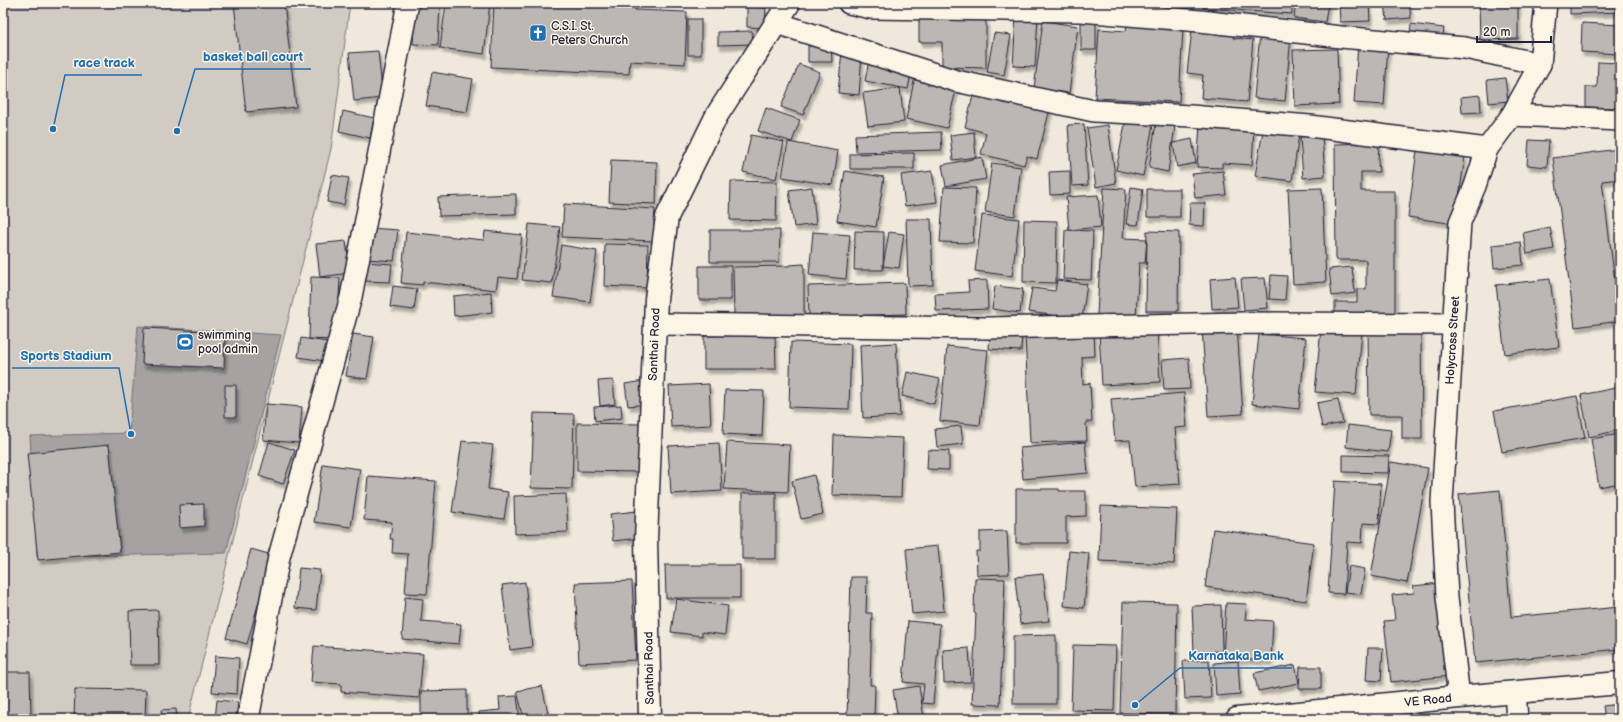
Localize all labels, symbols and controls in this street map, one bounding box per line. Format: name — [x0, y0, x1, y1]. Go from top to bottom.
scale bar — [1477, 18, 1551, 44]
place label: C.S.I. St. Peters Church — [551, 19, 628, 48]
church icon: C.S.I. St. Peters Church — [528, 23, 548, 43]
text: 20 m — [1483, 25, 1510, 40]
callout: basket ball court — [195, 44, 311, 69]
text: basket ball court — [203, 49, 304, 65]
callout: race track — [65, 50, 142, 75]
text: race track — [73, 55, 135, 71]
street label: Holycross Street — [1443, 295, 1463, 385]
street label: Santhai Road — [646, 307, 664, 381]
place label: swimming pool admin — [198, 328, 258, 357]
sports icon: swimming pool admin — [175, 332, 195, 352]
callout: Sports Stadium — [12, 343, 119, 368]
text: Sports Stadium — [20, 348, 112, 364]
street label: Santhai Road — [641, 631, 658, 705]
callout: Karnataka Bank — [1180, 643, 1292, 668]
text: Karnataka Bank — [1188, 648, 1284, 664]
street label: VE Road — [1404, 691, 1453, 710]

